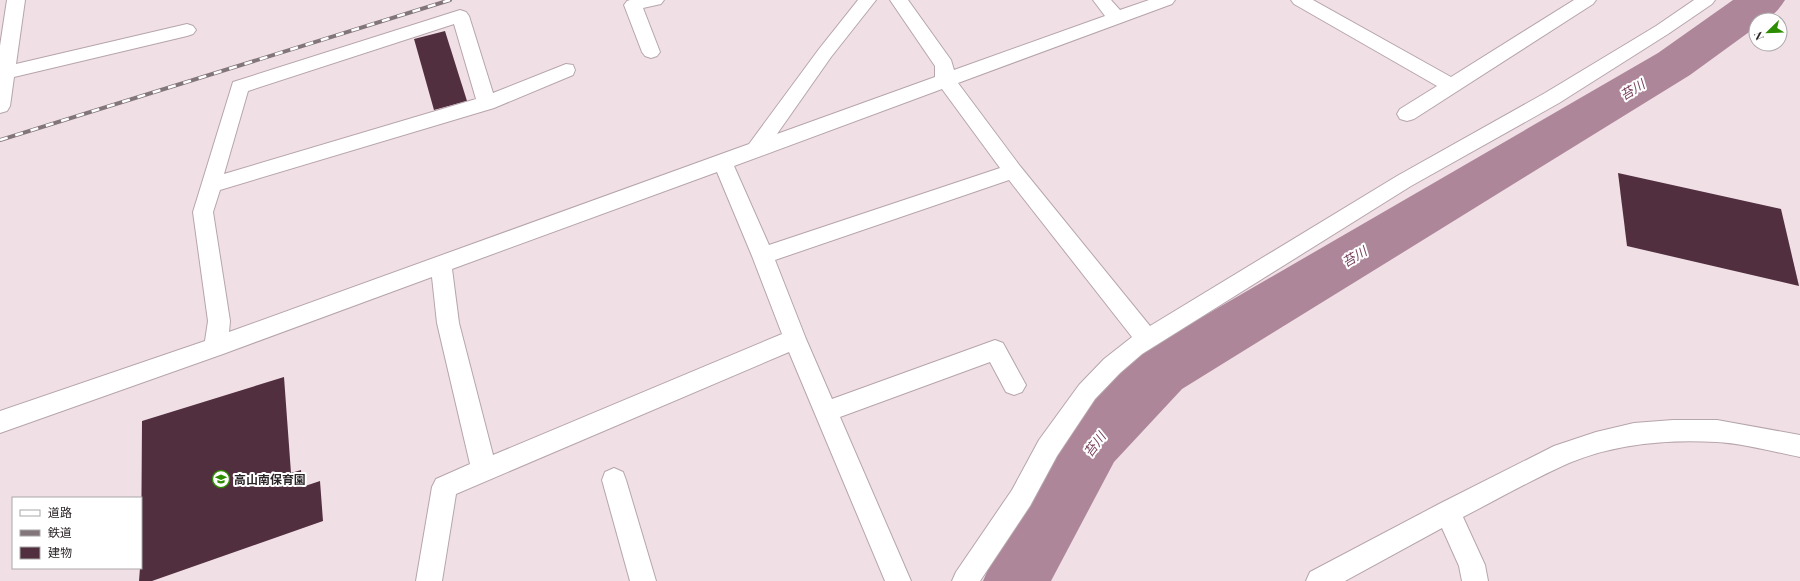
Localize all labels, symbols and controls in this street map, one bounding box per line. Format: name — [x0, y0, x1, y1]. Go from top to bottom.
north arrow — [1748, 12, 1788, 52]
text: N — [1750, 29, 1767, 43]
water label: 苔川 — [1616, 74, 1649, 103]
water label: 苔川 — [1338, 241, 1371, 270]
water label: 苔川 — [1079, 427, 1110, 460]
school or university icon: 高山南保育園 — [211, 469, 231, 489]
place label: 高山南保育園 — [234, 471, 306, 487]
legend — [12, 497, 142, 569]
text: 道路 — [48, 504, 72, 520]
text: 鉄道 — [48, 524, 72, 540]
text: 建物 — [48, 544, 72, 560]

